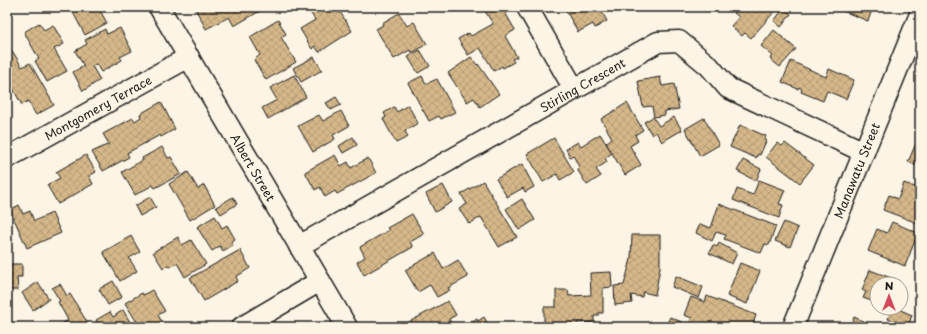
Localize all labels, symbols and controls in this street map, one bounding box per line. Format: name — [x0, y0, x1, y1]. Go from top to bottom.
street label: Stirling Crescent — [536, 53, 629, 116]
street label: Montgomery Terrace — [41, 71, 155, 145]
street label: Manawatu Street — [829, 120, 884, 221]
street label: Albert Street — [226, 130, 280, 205]
north arrow — [869, 276, 909, 316]
text: N — [885, 277, 894, 294]

